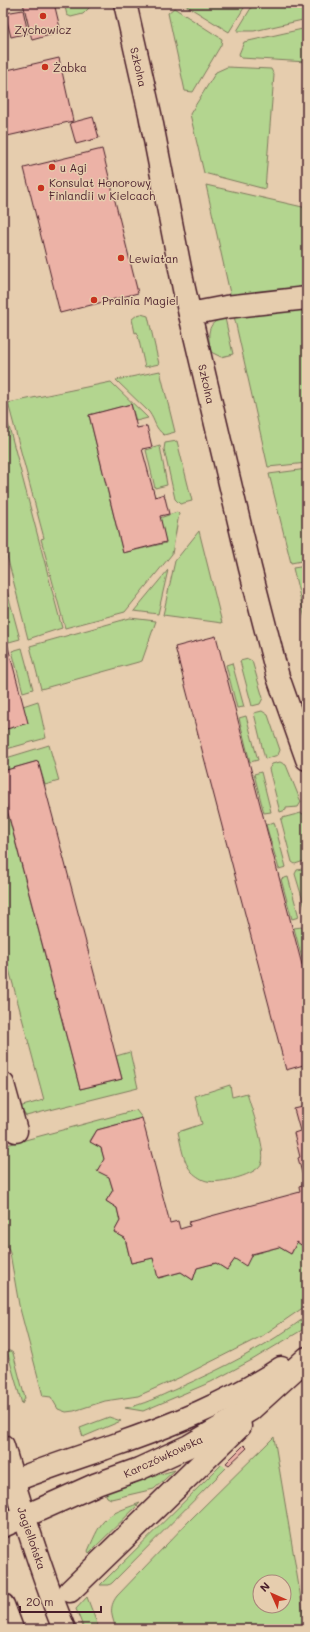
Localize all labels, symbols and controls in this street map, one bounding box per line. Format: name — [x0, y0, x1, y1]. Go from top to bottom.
marker: Zychowicz — [38, 11, 48, 21]
place label: Zychowicz — [15, 22, 71, 37]
street label: Szkolna — [127, 46, 151, 88]
place label: Żabka — [53, 60, 87, 75]
marker: Żabka — [40, 62, 50, 72]
place label: u Agi — [60, 160, 87, 175]
marker: u Agi — [47, 162, 57, 172]
place label: Konsulat Honorowy Finlandii w Kielcach — [49, 175, 155, 203]
marker: Konsulat Honorowy Finlandii w Kielcach — [36, 183, 46, 193]
place label: Lewiatan — [129, 251, 178, 266]
marker: Lewiatan — [116, 253, 126, 263]
place label: Pralnia Magiel — [102, 293, 179, 308]
marker: Pralnia Magiel — [89, 295, 99, 305]
street label: Szkolna — [195, 363, 219, 405]
street label: Karczówkowska — [121, 1431, 205, 1481]
street label: Jagiellońska — [14, 1505, 50, 1572]
north arrow — [252, 1574, 292, 1614]
text: N — [256, 1578, 273, 1595]
scale bar — [20, 1588, 101, 1614]
text: 20 m — [26, 1593, 54, 1609]

